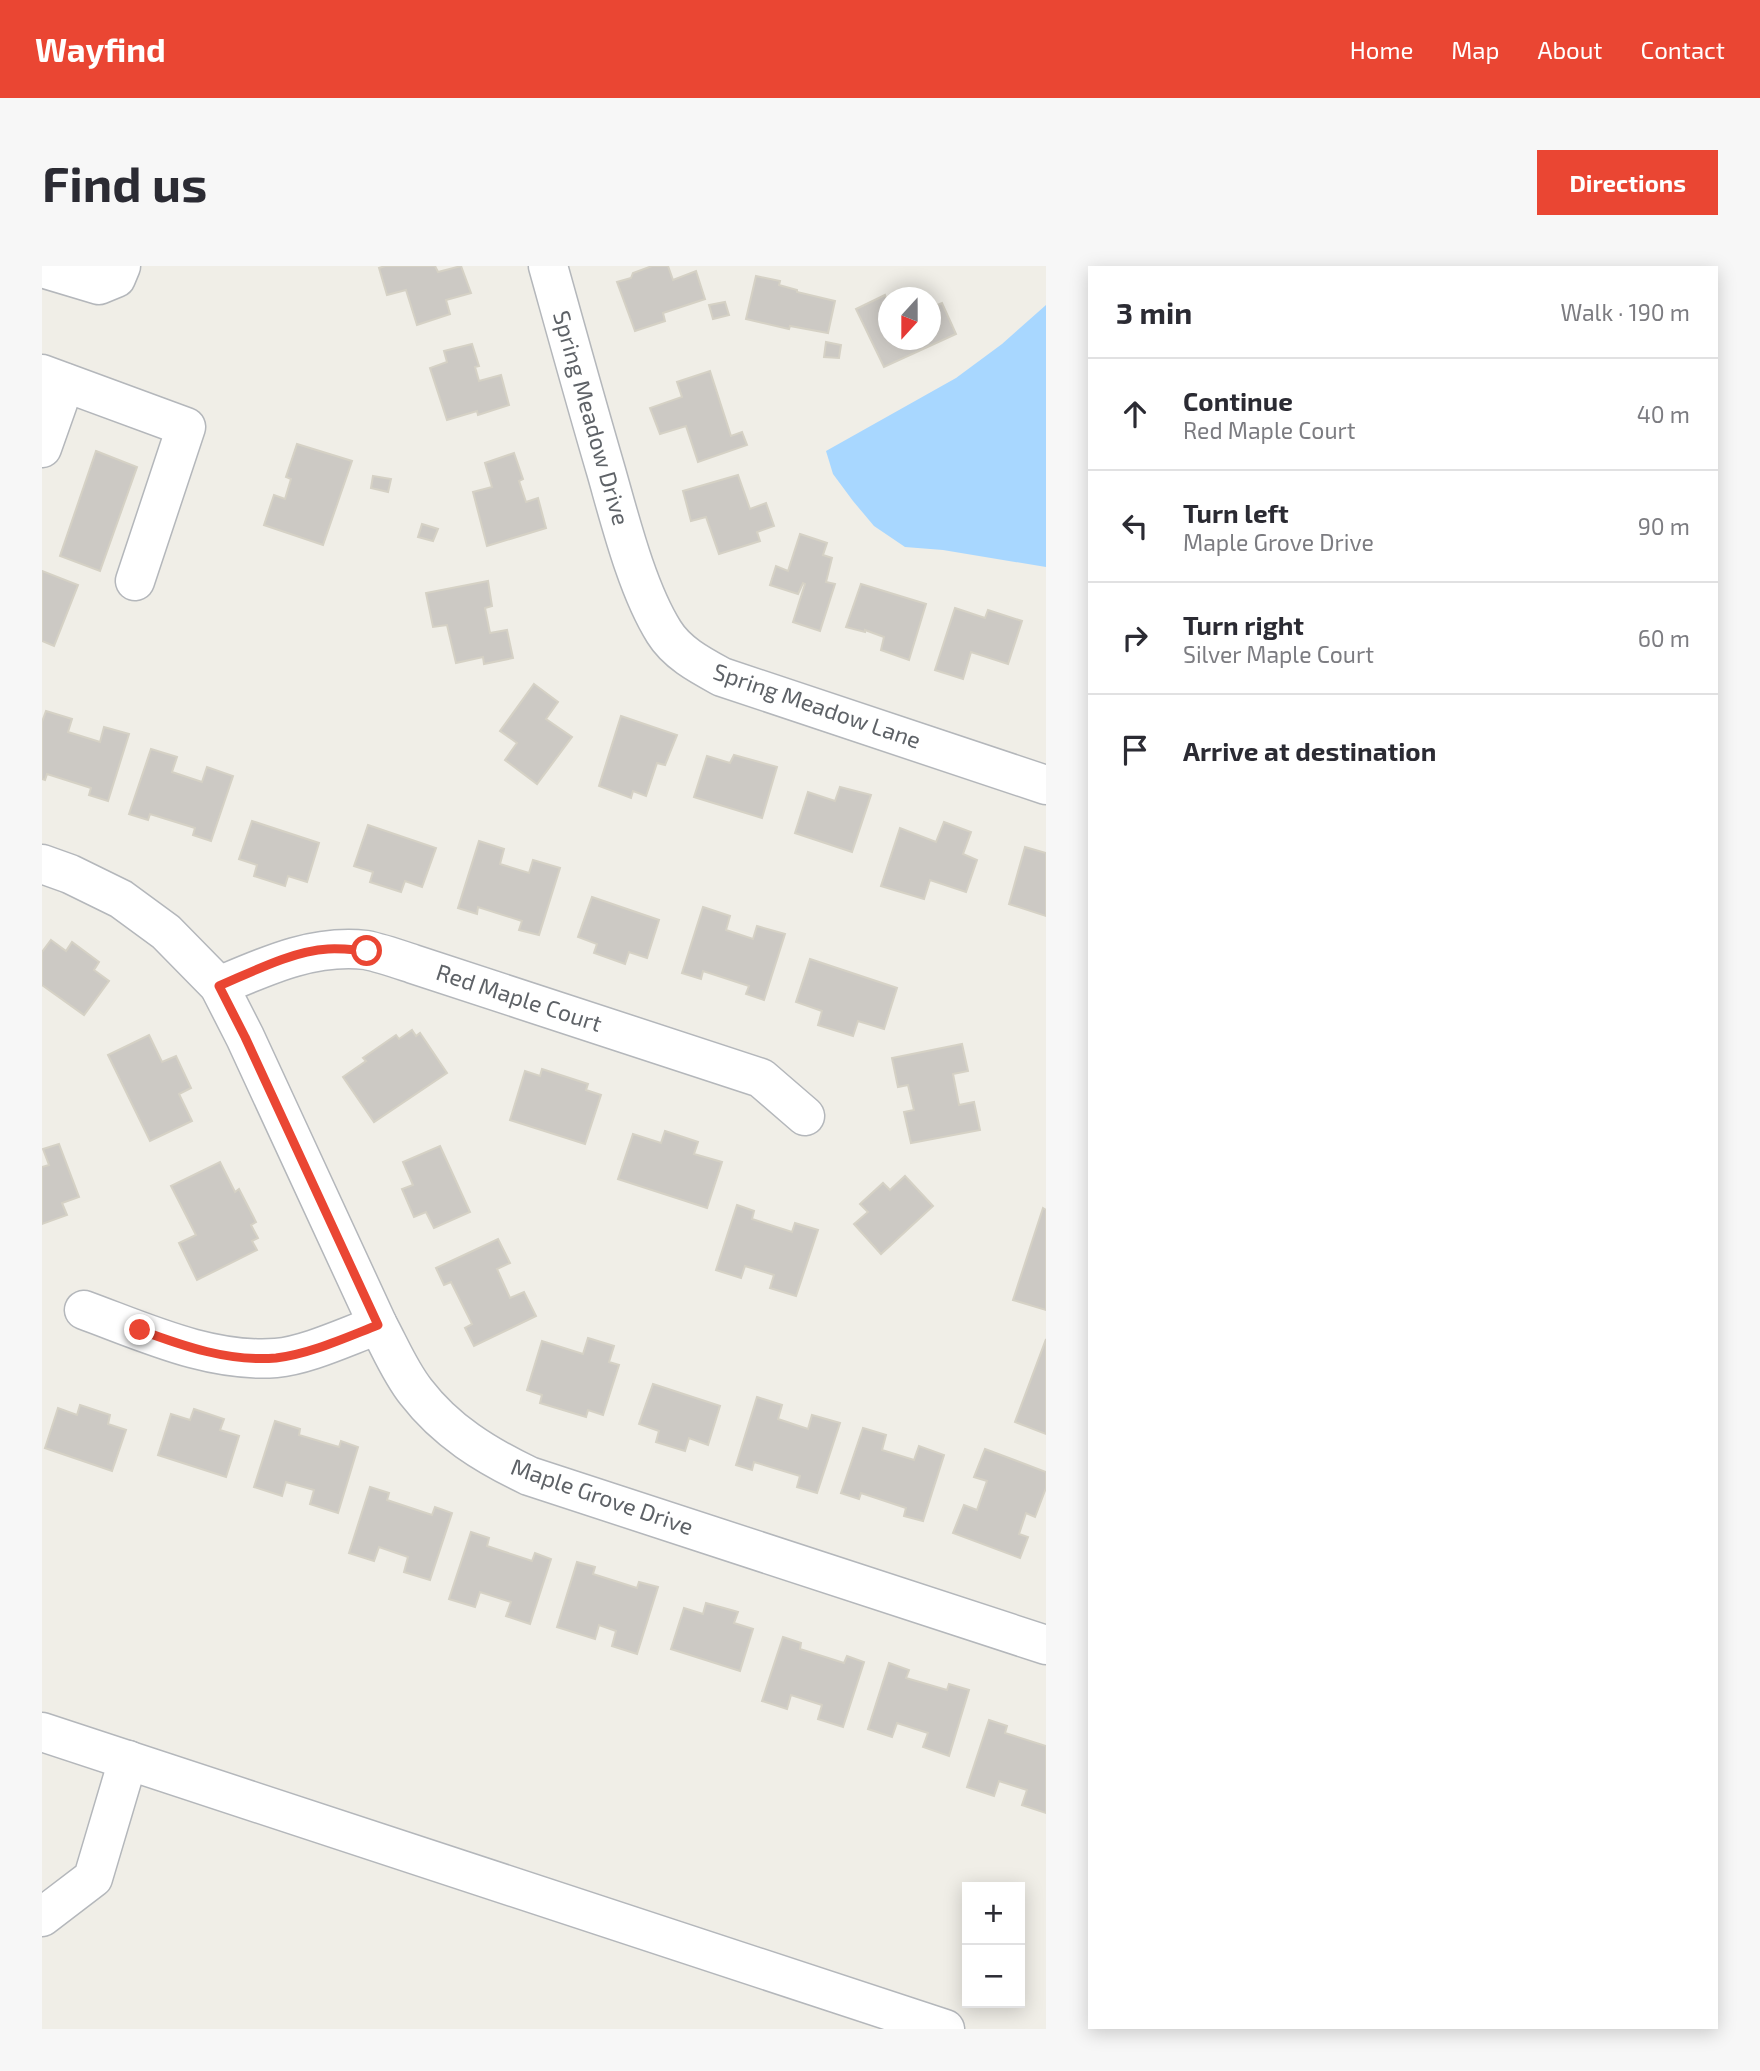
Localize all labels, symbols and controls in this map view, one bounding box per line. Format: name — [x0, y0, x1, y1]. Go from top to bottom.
text: Wayfind — [35, 29, 166, 69]
text: Home — [1350, 35, 1413, 64]
text: Map — [1451, 35, 1499, 64]
text: About — [1537, 35, 1603, 64]
text: Contact — [1641, 35, 1725, 64]
button: Directions — [1537, 150, 1718, 215]
text: Find us — [42, 153, 207, 212]
north arrow — [878, 287, 941, 350]
text: 3 min — [1116, 294, 1192, 330]
text: Walk · 190 m — [1560, 298, 1690, 326]
street label: Spring Meadow Drive — [548, 307, 636, 528]
text: Continue — [1183, 385, 1293, 416]
icon: ahead — [1116, 395, 1154, 433]
text: 40 m — [1637, 400, 1690, 428]
text: Red Maple Court — [1183, 416, 1355, 444]
text: Turn left — [1183, 497, 1289, 528]
icon: left — [1116, 507, 1154, 545]
text: 90 m — [1638, 512, 1690, 540]
text: Maple Grove Drive — [1183, 528, 1374, 556]
text: Turn right — [1183, 609, 1304, 640]
icon: right — [1116, 619, 1154, 657]
text: 60 m — [1638, 624, 1690, 652]
text: Silver Maple Court — [1183, 640, 1374, 668]
street label: Spring Meadow Lane — [710, 656, 925, 754]
icon: arrive — [1116, 731, 1154, 769]
text: Arrive at destination — [1183, 735, 1436, 766]
route start — [351, 935, 382, 966]
street label: Red Maple Court — [433, 957, 606, 1037]
route end — [124, 1314, 155, 1345]
street label: Maple Grove Drive — [508, 1452, 697, 1540]
map controls — [962, 1882, 1025, 2008]
button: + — [962, 1882, 1025, 1945]
button: − — [962, 1945, 1025, 2008]

